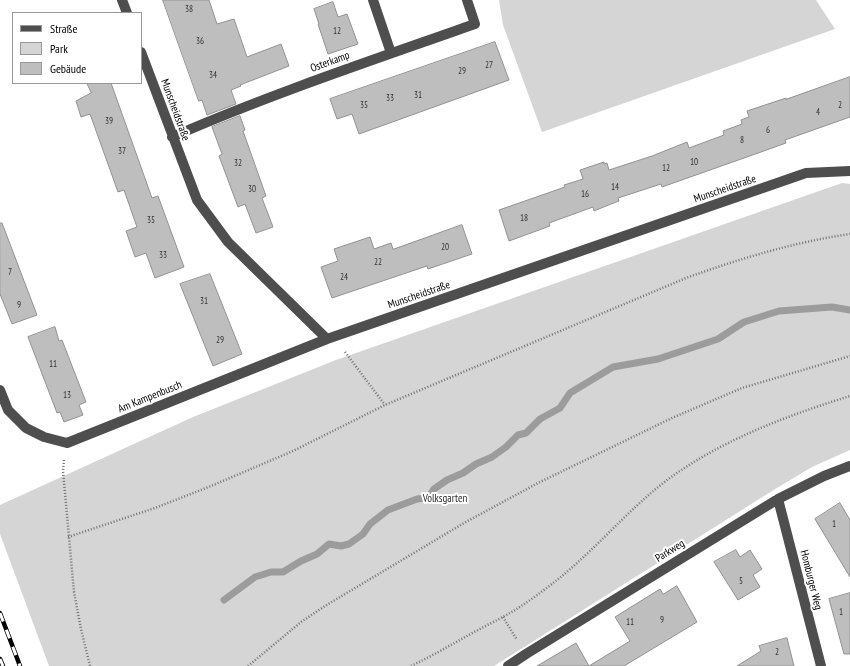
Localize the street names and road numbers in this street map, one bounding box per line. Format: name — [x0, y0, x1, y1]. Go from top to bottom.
street label: Osterkamp — [309, 49, 351, 75]
street label: Munscheidstraße — [158, 77, 192, 143]
street label: Munscheidstraße — [692, 172, 758, 206]
street label: Munscheidstraße — [386, 278, 452, 312]
street label: Am Kampenbusch — [116, 378, 184, 416]
street label: Parkweg — [653, 537, 687, 565]
street label: Homburger Weg — [797, 549, 825, 611]

